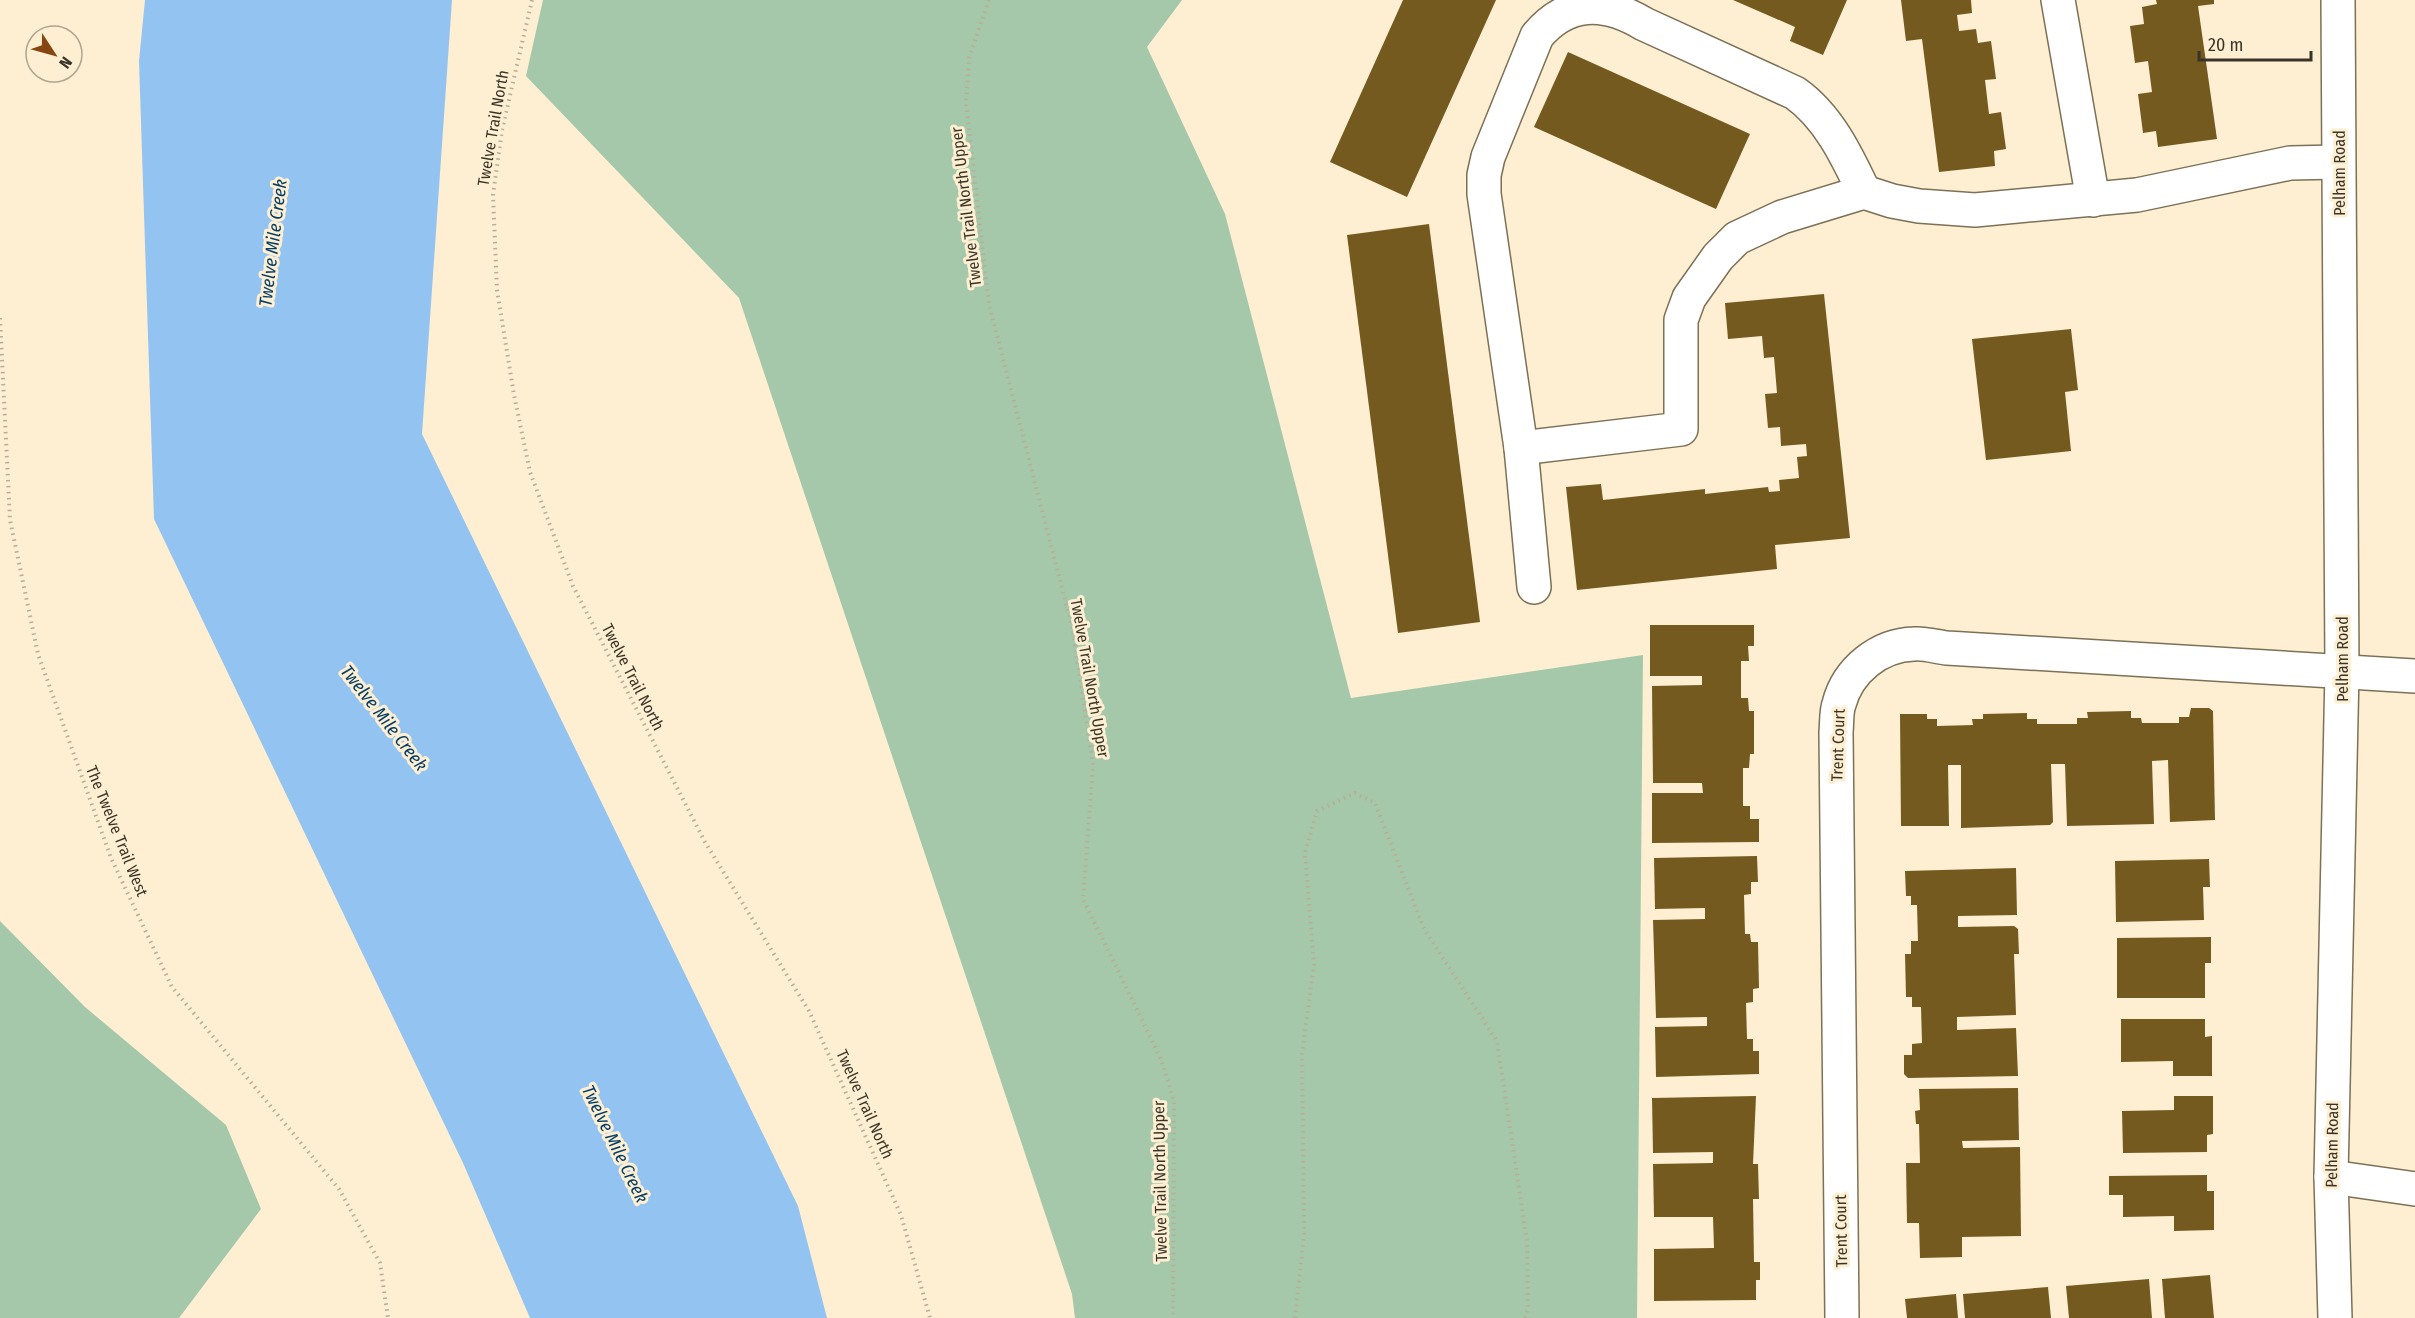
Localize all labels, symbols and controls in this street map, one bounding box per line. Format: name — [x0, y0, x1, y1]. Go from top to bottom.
north arrow — [24, 24, 84, 84]
scale bar — [2199, 24, 2312, 62]
text: 20 m — [2208, 34, 2243, 56]
text: N — [55, 53, 76, 72]
street label: Twelve Trail North — [473, 69, 513, 187]
street label: Twelve Trail North Upper — [947, 126, 985, 288]
street label: Pelham Road — [2330, 130, 2349, 216]
water label: Twelve Mile Creek — [254, 178, 292, 308]
street label: Twelve Trail North Upper — [1067, 597, 1113, 759]
street label: Pelham Road — [2333, 616, 2352, 702]
street label: Twelve Trail North — [598, 620, 668, 734]
water label: Twelve Mile Creek — [336, 661, 432, 775]
street label: Trent Court — [1827, 708, 1849, 782]
street label: The Twelve Trail West — [82, 763, 152, 900]
street label: Twelve Trail North — [832, 1047, 898, 1161]
water label: Twelve Mile Creek — [577, 1082, 653, 1206]
street label: Twelve Trail North Upper — [1149, 1100, 1171, 1262]
street label: Pelham Road — [2322, 1102, 2342, 1188]
street label: Trent Court — [1831, 1194, 1851, 1268]

